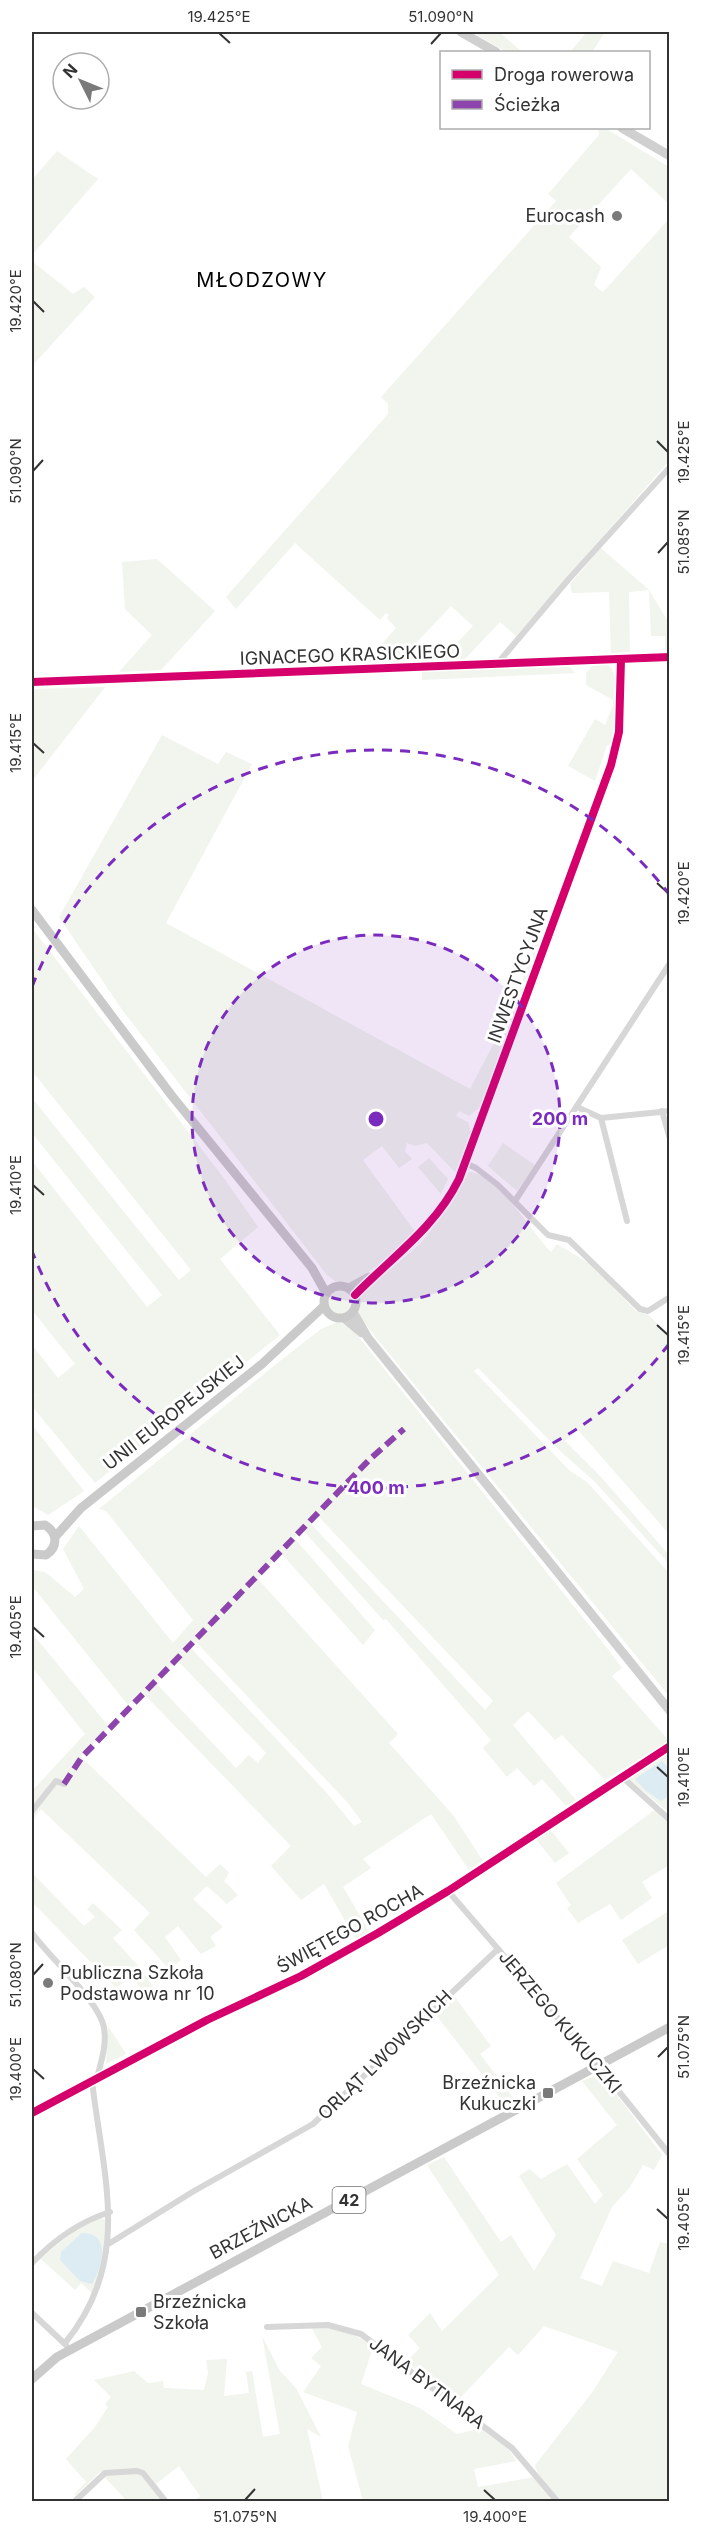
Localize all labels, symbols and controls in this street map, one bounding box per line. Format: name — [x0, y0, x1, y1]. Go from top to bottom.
text: 19.425°E — [187, 7, 251, 26]
text: 51.090°N — [408, 7, 474, 26]
north arrow — [51, 51, 111, 111]
legend — [440, 51, 650, 129]
text: N — [59, 59, 82, 82]
text: Droga rowerowa — [494, 64, 634, 85]
text: Ścieżka — [494, 93, 560, 115]
place label: Eurocash — [526, 205, 605, 226]
marker: Eurocash — [610, 209, 624, 223]
district label: MŁODZOWY — [196, 268, 328, 292]
text: 19.420°E — [6, 269, 25, 333]
text: 19.425°E — [674, 420, 693, 484]
text: 51.090°N — [6, 438, 25, 504]
text: 51.085°N — [674, 509, 693, 575]
street label: IGNACEGO KRASICKIEGO — [239, 640, 460, 669]
text: 19.415°E — [6, 713, 25, 773]
text: 19.420°E — [674, 861, 693, 925]
street label: INWESTYCYJNA — [483, 904, 552, 1046]
text: 200 m — [532, 1108, 588, 1129]
centre of rings — [366, 1109, 386, 1129]
text: 19.410°E — [6, 1155, 25, 1215]
text: 19.415°E — [674, 1305, 693, 1365]
street label: UNII EUROPEJSKIEJ — [99, 1351, 248, 1474]
text: 400 m — [347, 1477, 405, 1498]
text: 19.405°E — [6, 1595, 25, 1659]
text: 19.410°E — [674, 1747, 693, 1807]
street label: ŚWIĘTEGO ROCHA — [272, 1879, 427, 1977]
text: 51.080°N — [6, 1942, 25, 2008]
street label: JERZEGO KUKUCZKI — [495, 1946, 626, 2097]
place label: Publiczna Szkoła Podstawowa nr 10 — [60, 1962, 215, 2004]
marker: Publiczna Szkoła Podstawowa nr 10 — [41, 1976, 55, 1990]
street label: ORLĄT LWOWSKICH — [314, 1985, 456, 2124]
text: 51.075°N — [674, 2015, 693, 2079]
text: 19.400°E — [6, 2037, 25, 2101]
place label: Brzeźnicka Kukuczki — [442, 2072, 536, 2114]
marker: Brzeźnicka Kukuczki — [541, 2086, 555, 2100]
road number: 42 — [332, 2187, 366, 2213]
text: 19.405°E — [674, 2187, 693, 2251]
street label: BRZEŹNICKA — [206, 2191, 316, 2263]
place label: Brzeźnicka Szkoła — [153, 2291, 247, 2333]
marker: Brzeźnicka Szkoła — [134, 2305, 148, 2319]
street label: JANA BYTNARA — [365, 2332, 489, 2433]
text: 51.075°N — [213, 2507, 277, 2526]
text: 19.400°E — [463, 2507, 527, 2526]

